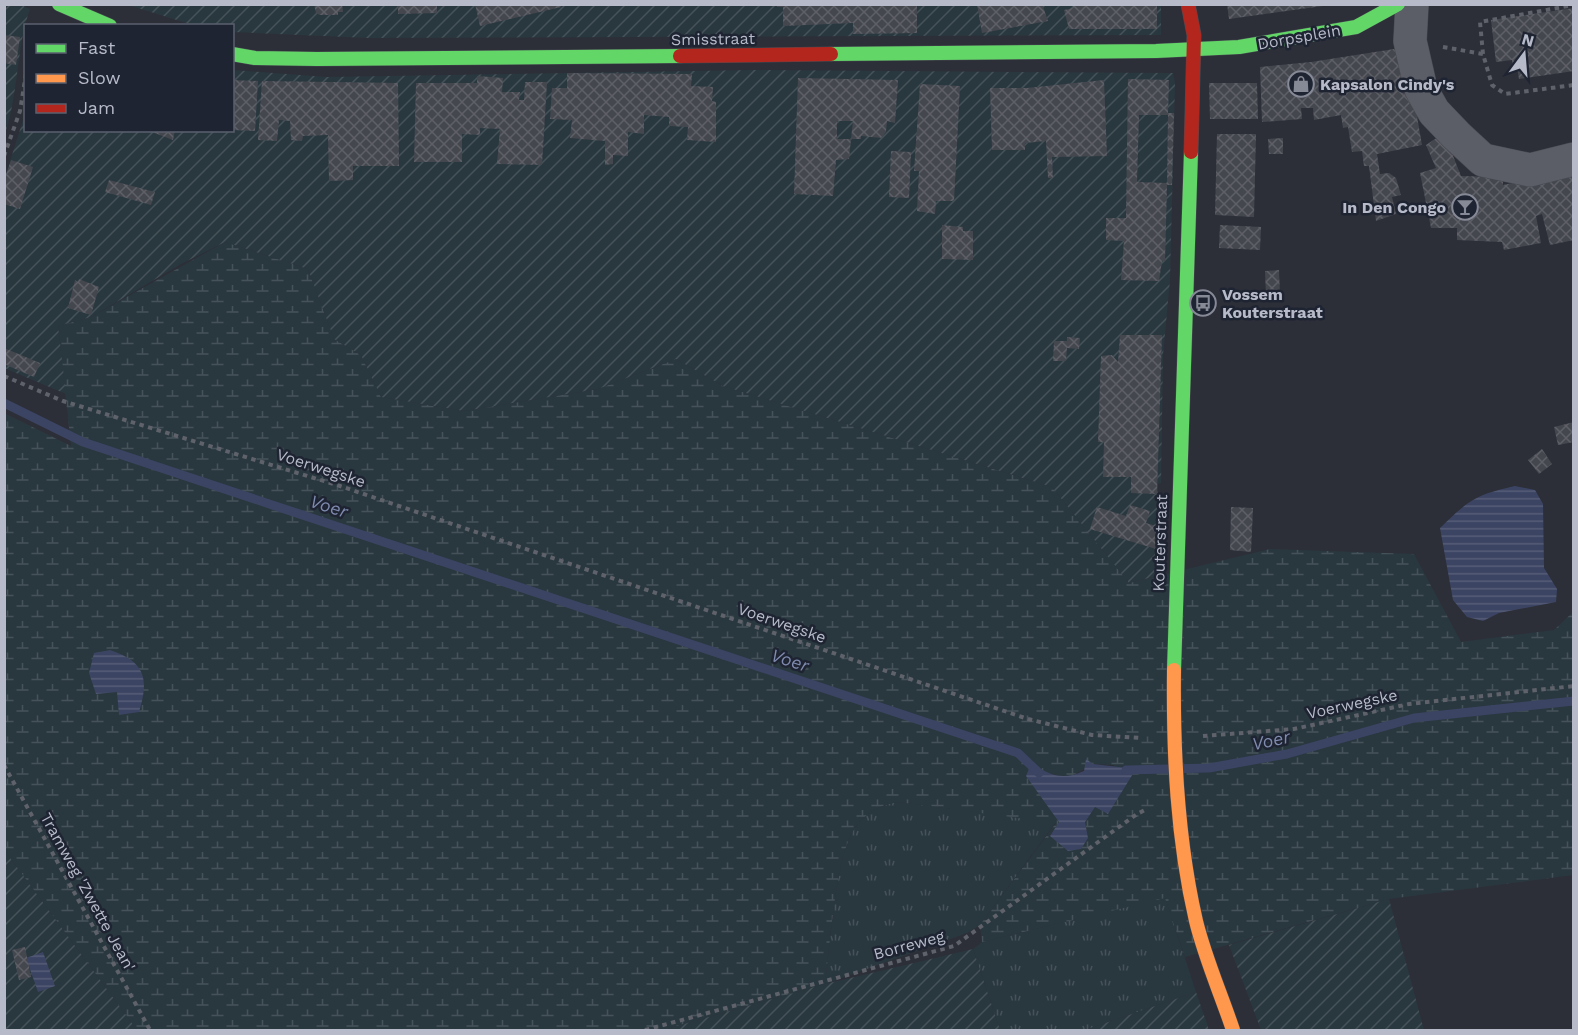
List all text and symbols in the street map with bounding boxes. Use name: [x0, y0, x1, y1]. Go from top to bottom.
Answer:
street label: Dorpsplein: [1256, 20, 1342, 54]
legend: [24, 24, 234, 132]
north arrow: [1494, 24, 1554, 84]
street label: Smisstraat: [671, 29, 755, 49]
text: N: [1520, 29, 1536, 51]
text: Fast: [78, 37, 116, 58]
text: Slow: [78, 67, 121, 88]
shop icon: Kapsalon Cindy's: [1286, 69, 1316, 99]
place label: Kapsalon Cindy's: [1320, 75, 1455, 94]
text: Jam: [78, 97, 115, 118]
bar icon: In Den Congo: [1450, 192, 1480, 222]
place label: In Den Congo: [1342, 198, 1446, 217]
place label: Vossem Kouterstraat: [1222, 285, 1323, 322]
bus stop icon: Vossem Kouterstraat: [1188, 288, 1218, 318]
street label: Voerwegske: [274, 445, 368, 491]
water label: Voer: [307, 490, 352, 522]
street label: Kouterstraat: [1149, 494, 1171, 592]
street label: Voerwegske: [735, 599, 829, 647]
water label: Voer: [768, 644, 813, 676]
street label: Voerwegske: [1305, 685, 1399, 723]
water label: Voer: [1250, 726, 1293, 754]
street label: Tramweg 'Zwette Jean': [37, 809, 139, 975]
street label: Borreweg: [871, 926, 947, 964]

